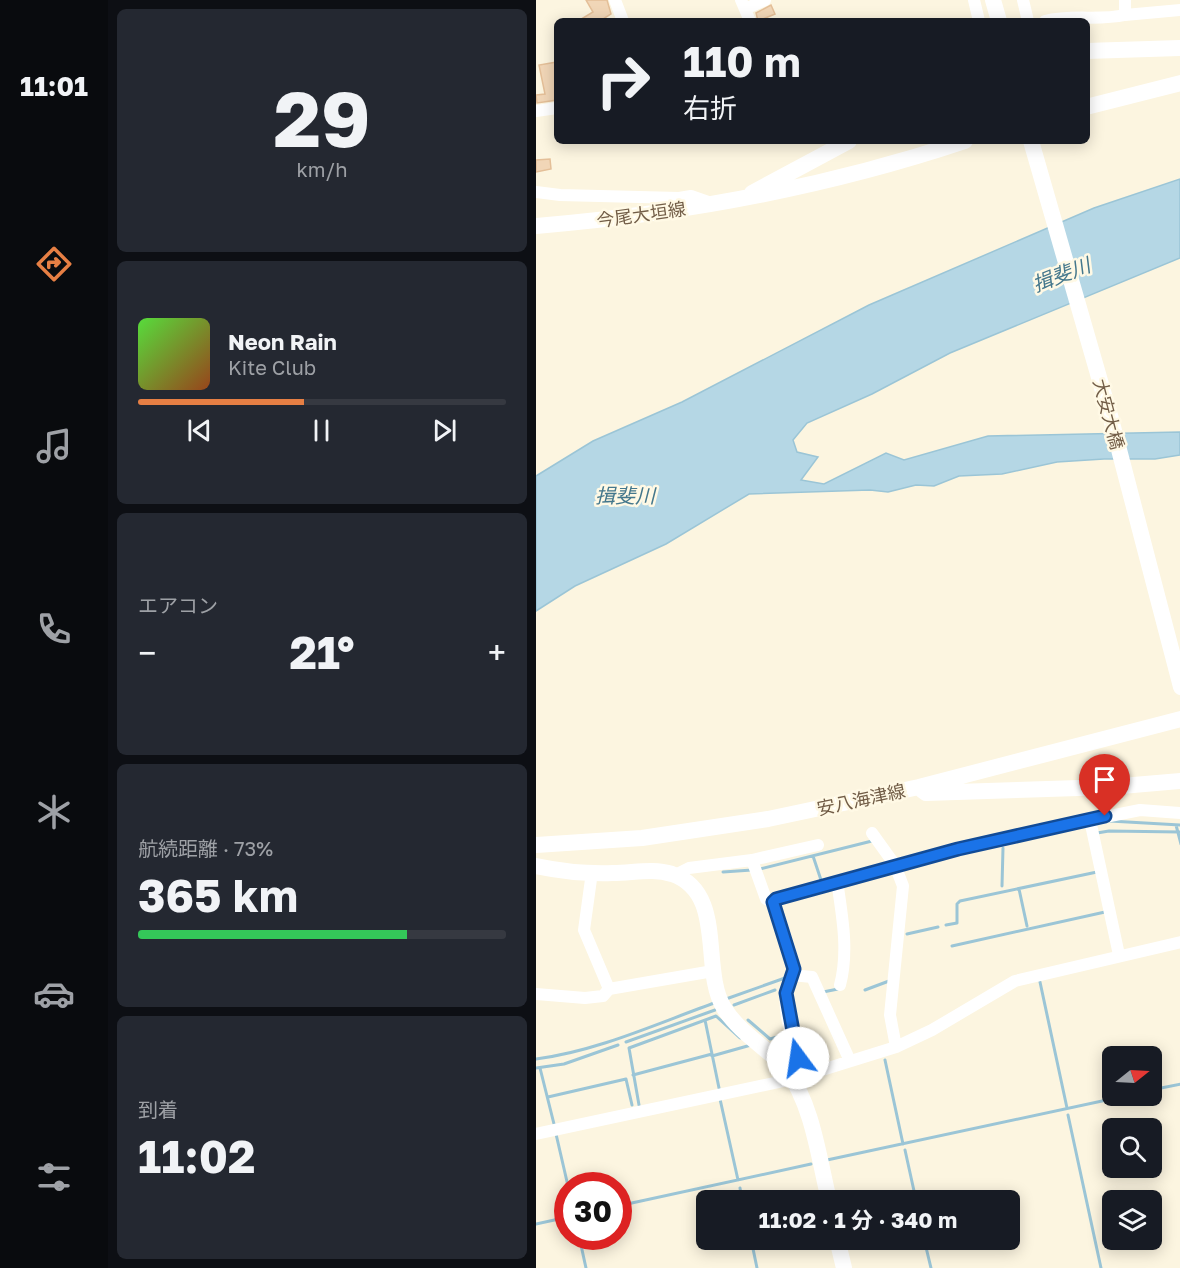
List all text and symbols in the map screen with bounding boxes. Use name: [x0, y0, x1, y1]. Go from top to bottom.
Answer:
text: 110 m: [683, 36, 801, 86]
icon: right: [584, 42, 662, 120]
text: 11:01: [20, 70, 88, 102]
text: 29: [273, 71, 371, 164]
text: 右折: [683, 92, 737, 124]
text: km/h: [297, 157, 347, 181]
street label: 今尾大垣線: [595, 197, 687, 231]
icon: directions: [33, 243, 75, 285]
water label: 揖斐川: [1029, 251, 1095, 296]
text: Neon Rain: [228, 328, 337, 355]
text: Kite Club: [228, 355, 316, 379]
street label: 大安大橋: [1089, 376, 1129, 452]
icon: previous: [183, 414, 216, 447]
icon: pause: [305, 414, 338, 447]
icon: next: [428, 414, 461, 447]
icon: music: [33, 425, 75, 467]
water label: 揖斐川: [595, 483, 657, 507]
text: エアコン: [138, 593, 218, 617]
icon: phone: [33, 608, 75, 650]
text: 21°: [289, 625, 355, 679]
text: −: [138, 633, 156, 672]
text: +: [488, 633, 506, 672]
pin: [1079, 754, 1130, 816]
icon: arrive: [1088, 763, 1121, 796]
street label: 安八海津線: [815, 779, 907, 819]
icon: climate: [33, 791, 75, 833]
text: 航続距離 · 73%: [138, 836, 273, 860]
text: 365 km: [138, 868, 298, 922]
icon: car: [33, 973, 75, 1015]
position arrow: [766, 1026, 830, 1090]
north arrow: [1102, 1046, 1162, 1106]
map controls: [1102, 1046, 1162, 1250]
text: 到着: [138, 1097, 178, 1121]
button: search: [1102, 1118, 1162, 1178]
text: 11:02: [138, 1129, 255, 1183]
icon: filters: [33, 1156, 75, 1198]
speed limit sign: 30: [554, 1172, 632, 1250]
button: layers: [1102, 1190, 1162, 1250]
text: 11:02 · 1 分 · 340 m: [759, 1206, 957, 1233]

